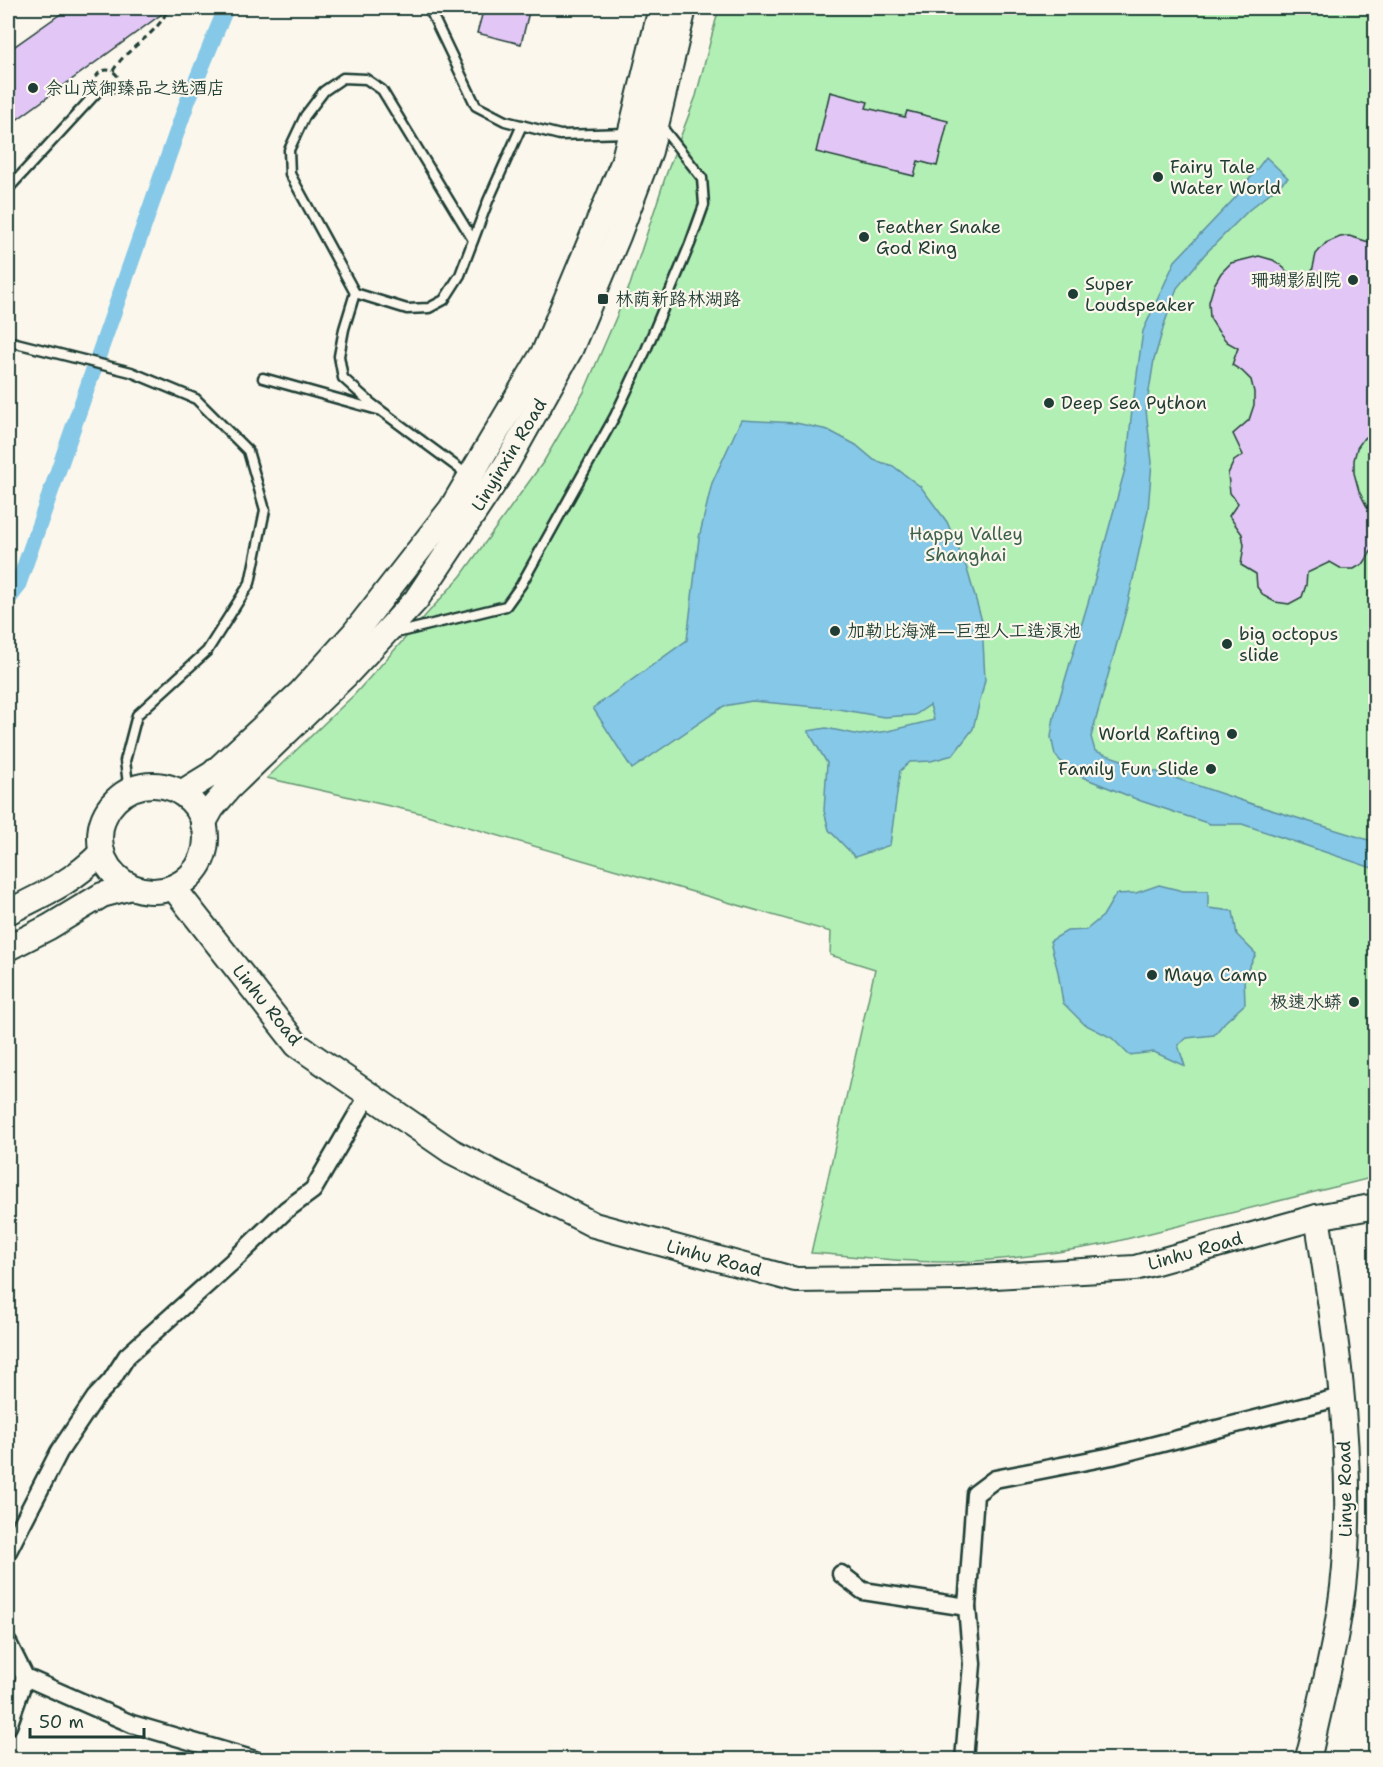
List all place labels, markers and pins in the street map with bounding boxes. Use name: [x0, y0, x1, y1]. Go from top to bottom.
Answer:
place label: 佘山茂御臻品之选酒店: [45, 76, 225, 100]
marker: 佘山茂御臻品之选酒店: [26, 81, 40, 95]
place label: Fairy Tale Water World: [1170, 155, 1281, 200]
marker: Fairy Tale Water World: [1151, 170, 1165, 184]
place label: Feather Snake God Ring: [876, 215, 1001, 260]
marker: Feather Snake God Ring: [857, 230, 871, 244]
place label: 珊瑚影剧院: [1251, 268, 1341, 292]
place label: Super Loudspeaker: [1085, 272, 1195, 317]
marker: 珊瑚影剧院: [1346, 273, 1360, 287]
place label: 林荫新路林湖路: [615, 287, 741, 311]
marker: Super Loudspeaker: [1066, 287, 1080, 301]
marker: 林荫新路林湖路: [596, 292, 610, 306]
place label: Deep Sea Python: [1061, 391, 1207, 415]
marker: Deep Sea Python: [1042, 396, 1056, 410]
place label: 加勒比海滩—巨型人工造浪池: [847, 619, 1081, 643]
place label: big octopus slide: [1239, 622, 1338, 667]
marker: 加勒比海滩—巨型人工造浪池: [828, 624, 842, 638]
marker: big octopus slide: [1220, 637, 1234, 651]
place label: World Rafting: [1098, 722, 1220, 746]
marker: World Rafting: [1225, 727, 1239, 741]
place label: Family Fun Slide: [1058, 757, 1199, 781]
marker: Family Fun Slide: [1204, 762, 1218, 776]
place label: Maya Camp: [1164, 963, 1267, 987]
marker: Maya Camp: [1145, 968, 1159, 982]
place label: 极速水蟒: [1270, 990, 1342, 1014]
marker: 极速水蟒: [1347, 995, 1361, 1009]

